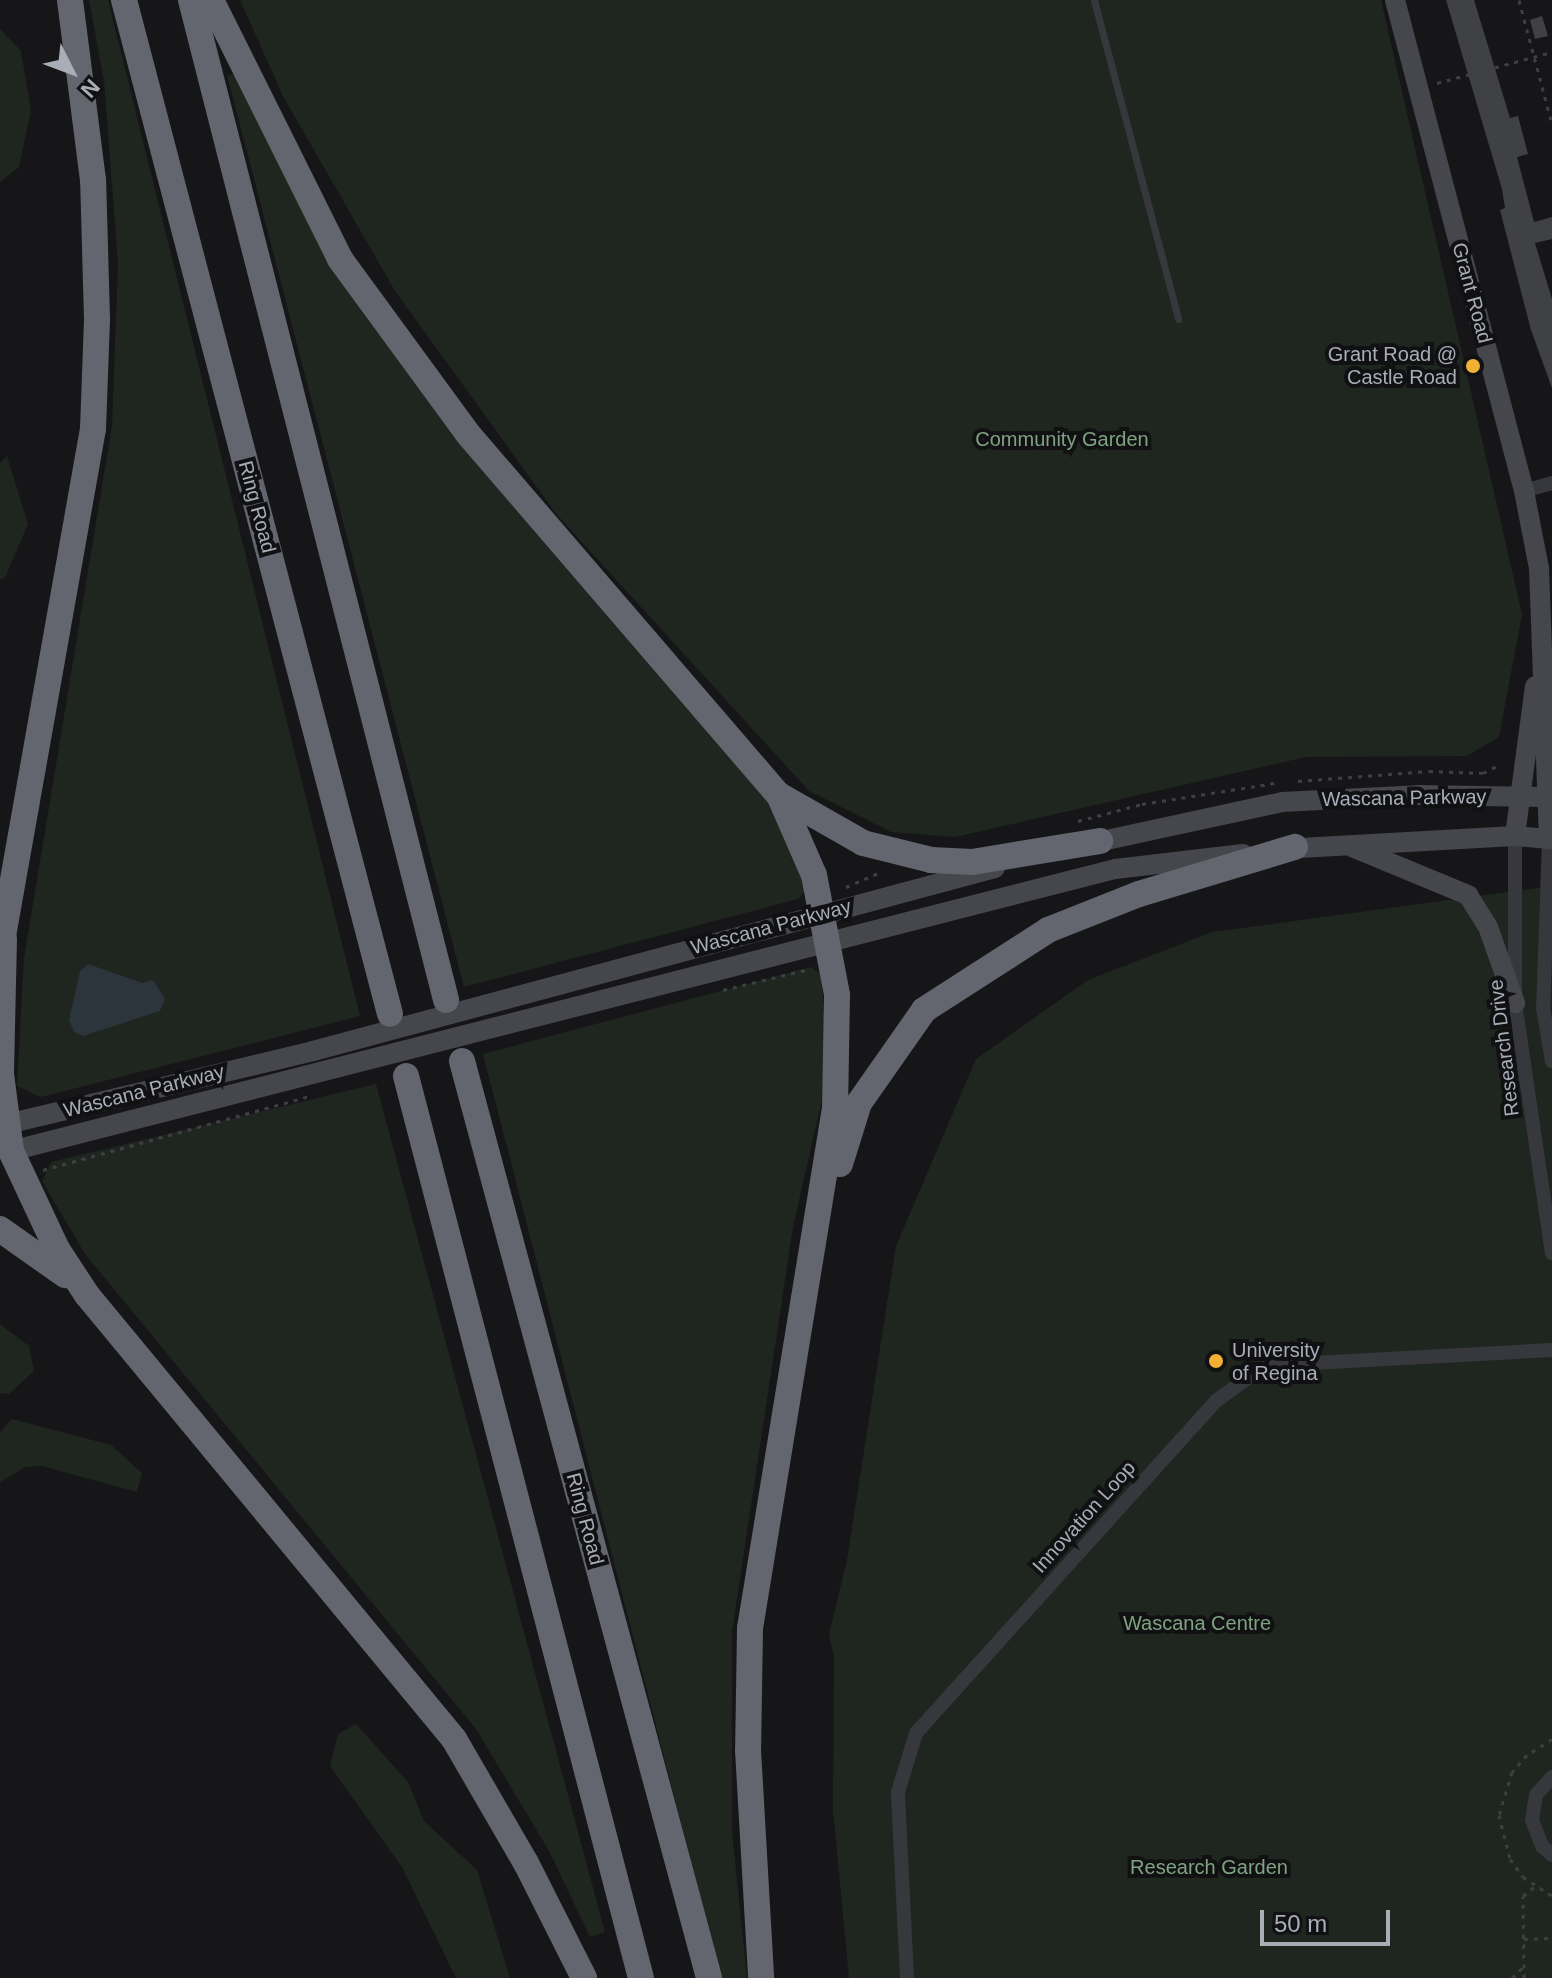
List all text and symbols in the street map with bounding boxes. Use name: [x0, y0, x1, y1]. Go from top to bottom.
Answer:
north arrow: [32, 32, 112, 112]
text: N: [76, 74, 105, 103]
street label: Grant Road: [1447, 240, 1497, 346]
place label: Grant Road @ Castle Road: [1328, 342, 1457, 389]
marker: Grant Road @ Castle Road: [1464, 357, 1482, 375]
park label: Community Garden: [975, 427, 1149, 451]
street label: Ring Road: [233, 458, 281, 556]
street label: Wascana Parkway: [1321, 785, 1487, 811]
street label: Wascana Parkway: [688, 894, 854, 960]
street label: Research Drive: [1484, 978, 1524, 1118]
street label: Wascana Parkway: [61, 1059, 227, 1123]
place label: University of Regina: [1232, 1338, 1320, 1385]
marker: University of Regina: [1207, 1352, 1225, 1370]
street label: Innovation Loop: [1027, 1456, 1141, 1578]
street label: Ring Road: [561, 1470, 609, 1568]
park label: Wascana Centre: [1123, 1611, 1271, 1635]
park label: Research Garden: [1130, 1855, 1288, 1879]
scale bar: [1264, 1894, 1394, 1944]
text: 50 m: [1274, 1910, 1327, 1937]

